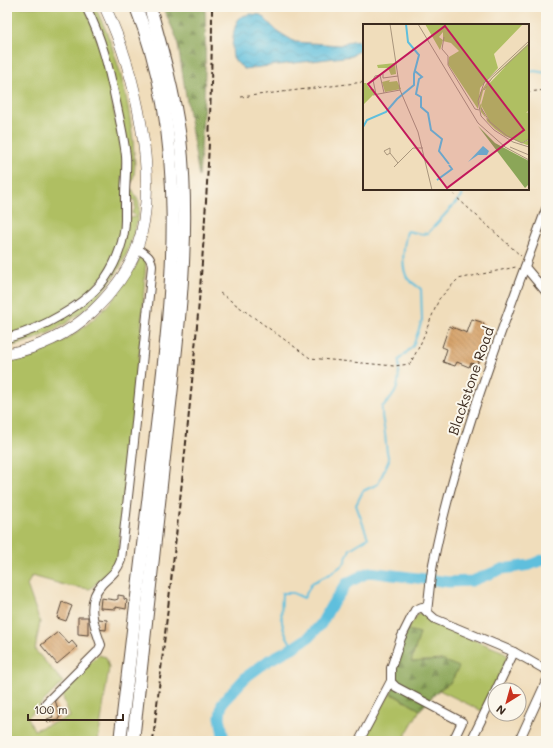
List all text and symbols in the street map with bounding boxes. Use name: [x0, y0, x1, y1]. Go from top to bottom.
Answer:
inset map: [363, 24, 529, 190]
street label: Blackstone Road: [443, 324, 498, 438]
north arrow: [487, 682, 527, 722]
scale bar: [28, 696, 123, 722]
text: 100 m: [34, 701, 68, 717]
text: N: [493, 702, 509, 719]

